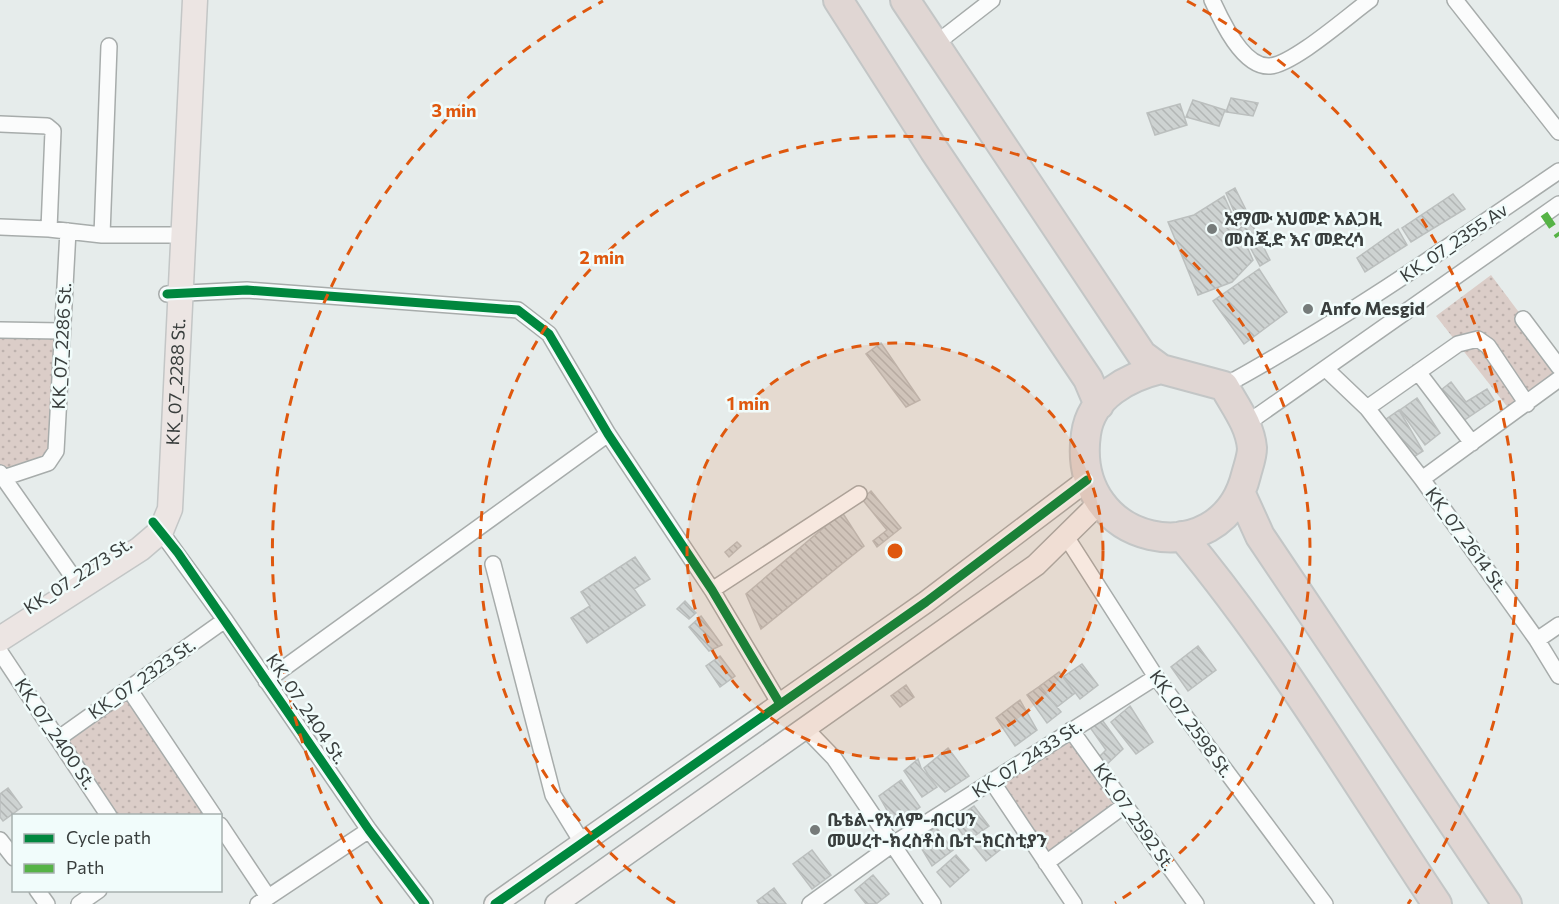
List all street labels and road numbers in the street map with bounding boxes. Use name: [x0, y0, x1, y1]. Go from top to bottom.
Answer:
street label: KK_07_2355 Av: [1395, 198, 1511, 286]
street label: KK_07_2286 St.: [47, 282, 75, 410]
street label: KK_07_2288 St.: [161, 318, 189, 446]
street label: KK_07_2614 St.: [1421, 483, 1512, 596]
street label: KK_07_2273 St.: [19, 532, 136, 618]
street label: KK_07_2323 St.: [84, 633, 199, 723]
street label: KK_07_2404 St.: [262, 649, 352, 768]
street label: KK_07_2598 St.: [1145, 665, 1238, 781]
street label: KK_07_2400 St.: [11, 674, 101, 793]
street label: KK_07_2433 St.: [968, 715, 1085, 802]
street label: KK_07_2592 St.: [1090, 758, 1180, 875]

